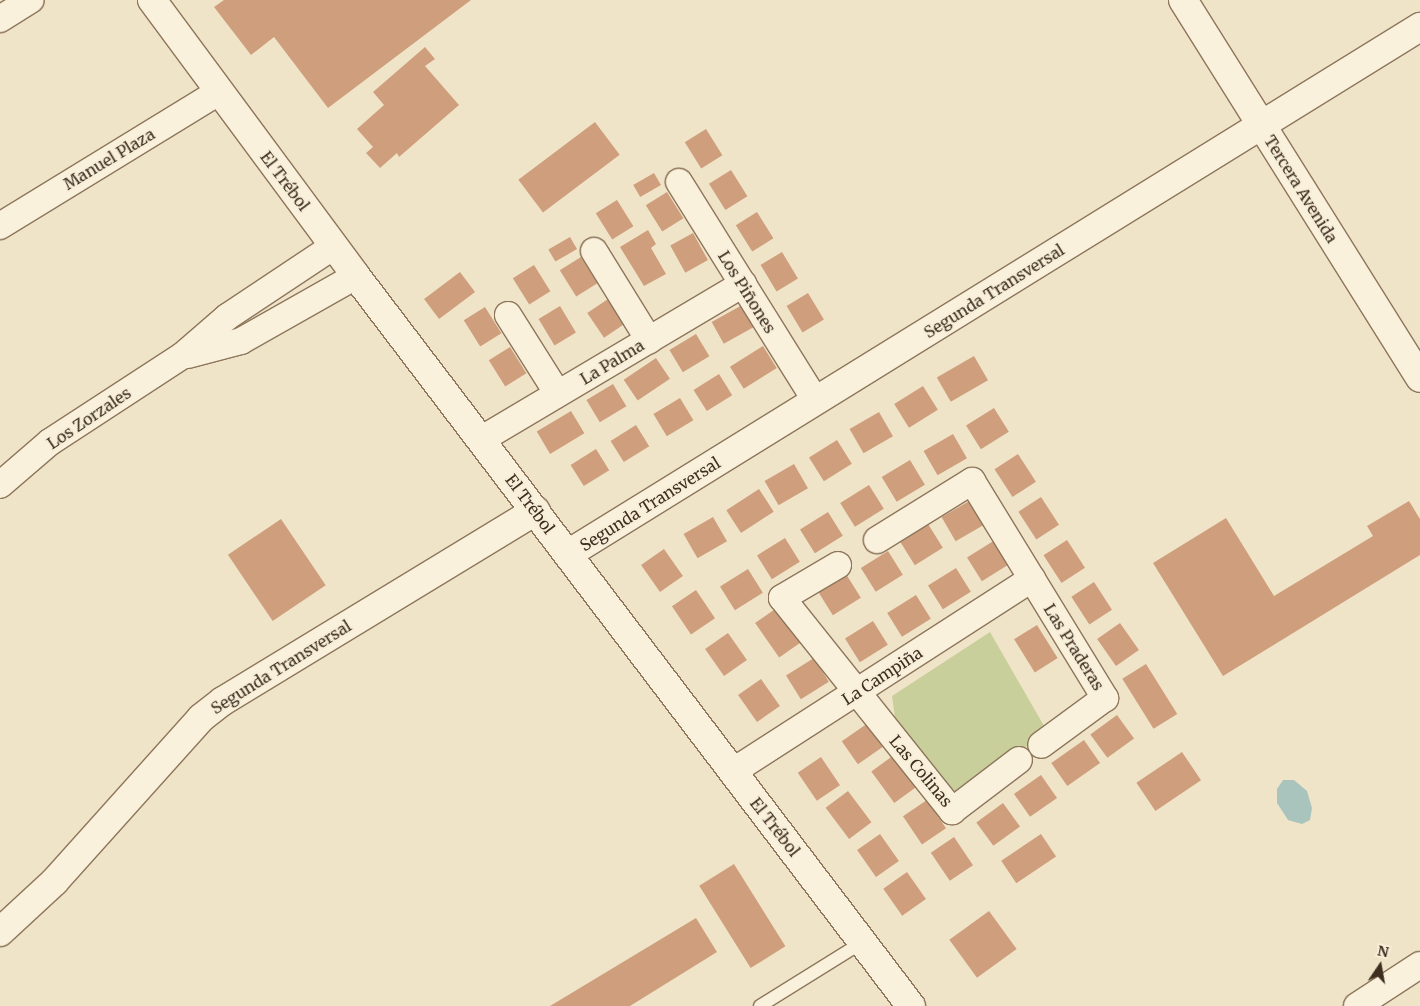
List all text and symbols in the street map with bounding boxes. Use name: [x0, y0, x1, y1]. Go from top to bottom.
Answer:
street label: Manuel Plaza: [60, 124, 158, 194]
street label: Tercera Avenida: [1260, 132, 1342, 246]
street label: El Trébol: [256, 147, 314, 215]
street label: Segunda Transversal: [920, 240, 1068, 342]
street label: Los Piñones: [714, 247, 780, 337]
street label: La Palma: [577, 335, 647, 389]
street label: Los Zorzales: [43, 383, 135, 453]
street label: Segunda Transversal: [576, 453, 724, 555]
street label: El Trébol: [501, 470, 559, 538]
street label: Las Praderas: [1040, 600, 1108, 694]
street label: Segunda Transversal: [207, 616, 355, 718]
street label: La Campiña: [838, 643, 926, 709]
street label: Las Colinas: [886, 731, 956, 811]
street label: El Trébol: [746, 794, 804, 860]
north arrow: [1355, 941, 1405, 991]
text: N: [1376, 941, 1390, 961]

